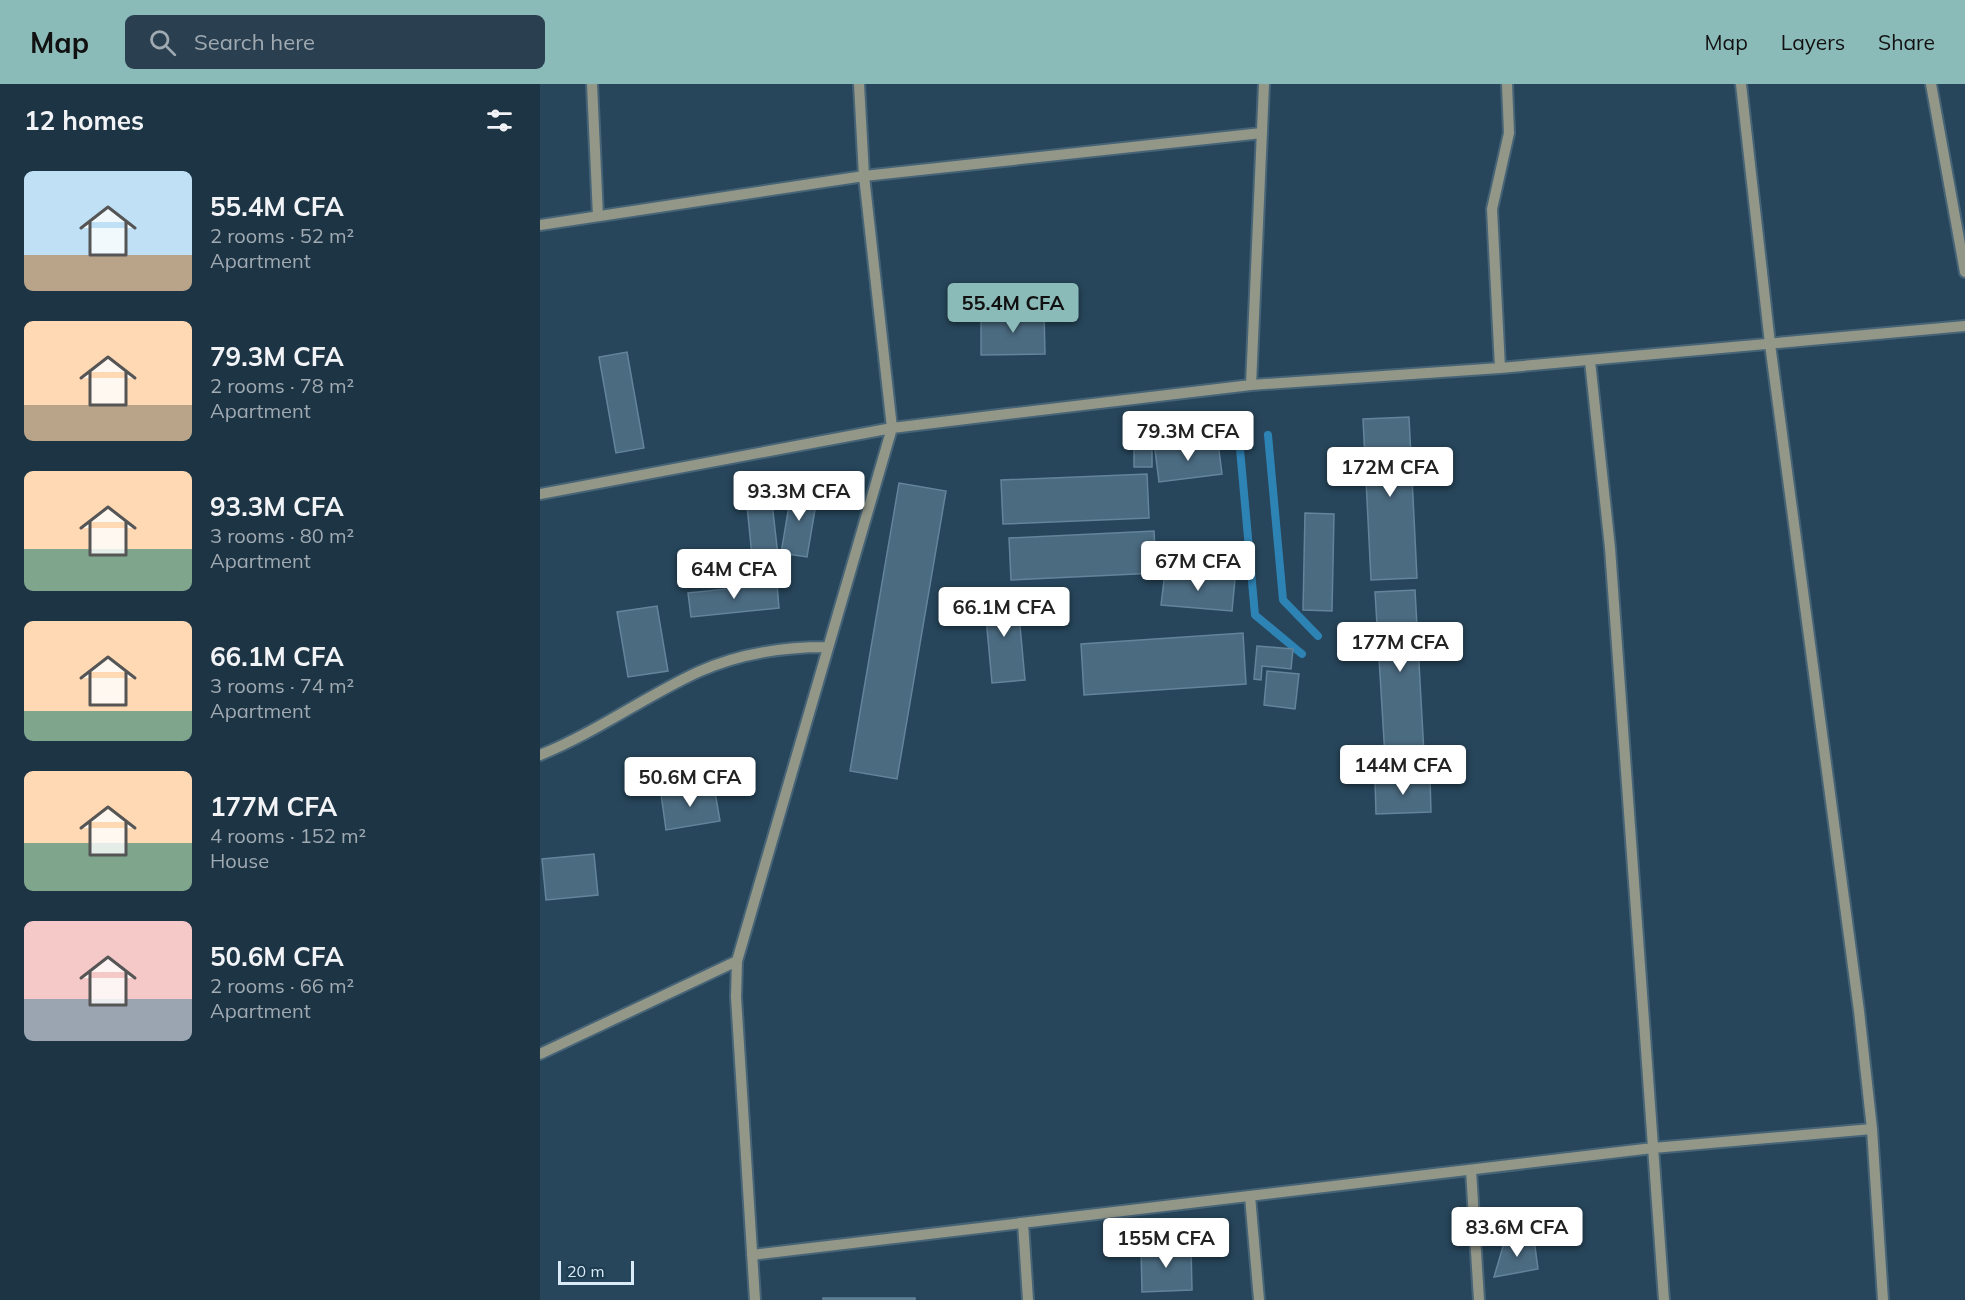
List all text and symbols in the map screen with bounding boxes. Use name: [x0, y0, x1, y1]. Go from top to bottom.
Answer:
search box: [125, 15, 545, 69]
text: Map: [30, 25, 89, 60]
icon: search: [146, 26, 179, 59]
text: Search here: [194, 28, 315, 56]
text: Map: [1705, 29, 1748, 55]
text: Layers: [1781, 29, 1845, 55]
text: Share: [1878, 29, 1935, 55]
text: 12 homes: [24, 104, 144, 137]
icon: filters: [483, 104, 516, 137]
text: 55.4M CFA: [210, 190, 344, 223]
icon: home: [72, 195, 144, 267]
text: 2 rooms · 52 m²: [210, 223, 354, 248]
text: Apartment: [210, 248, 311, 273]
pin: 55.4M CFA: [944, 283, 1082, 334]
text: 55.4M CFA: [962, 290, 1064, 315]
text: 79.3M CFA: [210, 340, 344, 373]
icon: home: [72, 345, 144, 417]
text: 2 rooms · 78 m²: [210, 373, 354, 398]
text: Apartment: [210, 398, 311, 423]
pin: 79.3M CFA: [1119, 411, 1257, 462]
text: 79.3M CFA: [1137, 418, 1239, 443]
pin: 172M CFA: [1328, 447, 1452, 498]
text: 172M CFA: [1341, 454, 1439, 479]
pin: 93.3M CFA: [730, 471, 868, 522]
text: 93.3M CFA: [748, 478, 850, 503]
text: 93.3M CFA: [210, 490, 344, 523]
icon: home: [72, 495, 144, 567]
text: 3 rooms · 80 m²: [210, 523, 354, 548]
pin: 67M CFA: [1143, 541, 1253, 592]
text: Apartment: [210, 548, 311, 573]
text: 67M CFA: [1155, 548, 1241, 573]
pin: 64M CFA: [679, 549, 789, 600]
text: 64M CFA: [691, 556, 777, 581]
pin: 66.1M CFA: [935, 587, 1073, 638]
text: 66.1M CFA: [953, 594, 1055, 619]
pin: 177M CFA: [1338, 622, 1462, 673]
text: 177M CFA: [1351, 629, 1449, 654]
text: 66.1M CFA: [210, 640, 344, 673]
icon: home: [72, 645, 144, 717]
text: 3 rooms · 74 m²: [210, 673, 354, 698]
text: Apartment: [210, 698, 311, 723]
pin: 144M CFA: [1341, 745, 1465, 796]
text: 144M CFA: [1354, 752, 1452, 777]
pin: 50.6M CFA: [621, 757, 759, 808]
text: 50.6M CFA: [639, 764, 741, 789]
text: 177M CFA: [210, 790, 337, 823]
icon: home: [72, 795, 144, 867]
text: 4 rooms · 152 m²: [210, 823, 366, 848]
text: House: [210, 848, 269, 873]
text: 50.6M CFA: [210, 940, 344, 973]
icon: home: [72, 945, 144, 1017]
text: 2 rooms · 66 m²: [210, 973, 354, 998]
text: Apartment: [210, 998, 311, 1023]
pin: 83.6M CFA: [1448, 1207, 1586, 1258]
text: 83.6M CFA: [1466, 1214, 1568, 1239]
pin: 155M CFA: [1104, 1218, 1228, 1269]
text: 155M CFA: [1117, 1225, 1215, 1250]
scale bar: [558, 1258, 634, 1286]
text: 20 m: [567, 1261, 604, 1281]

